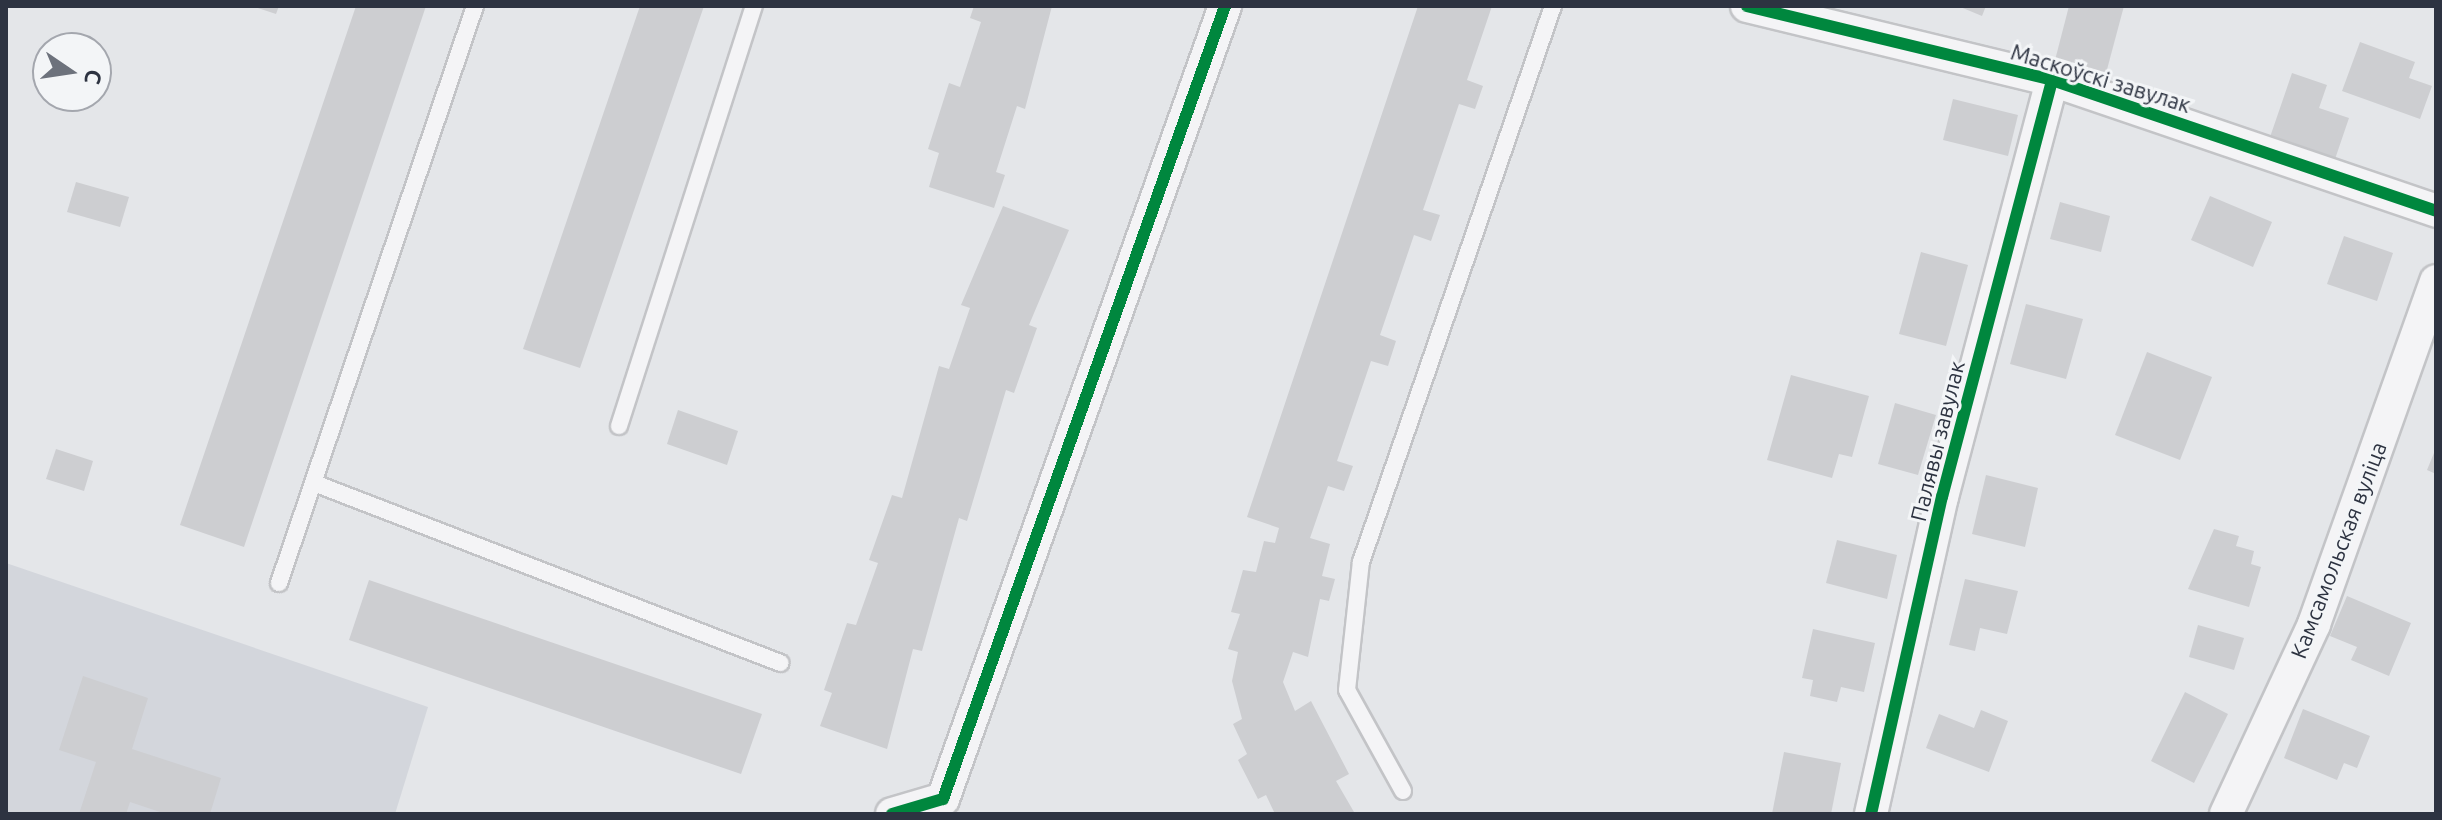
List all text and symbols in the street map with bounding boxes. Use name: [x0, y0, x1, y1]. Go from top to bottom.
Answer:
north arrow: [32, 32, 112, 112]
street label: Маскоўскі завулак: [2008, 38, 2194, 118]
text: С: [80, 67, 108, 87]
street label: Палявы завулак: [1904, 358, 1970, 524]
street label: Камсамольская вуліца: [2285, 438, 2391, 662]

